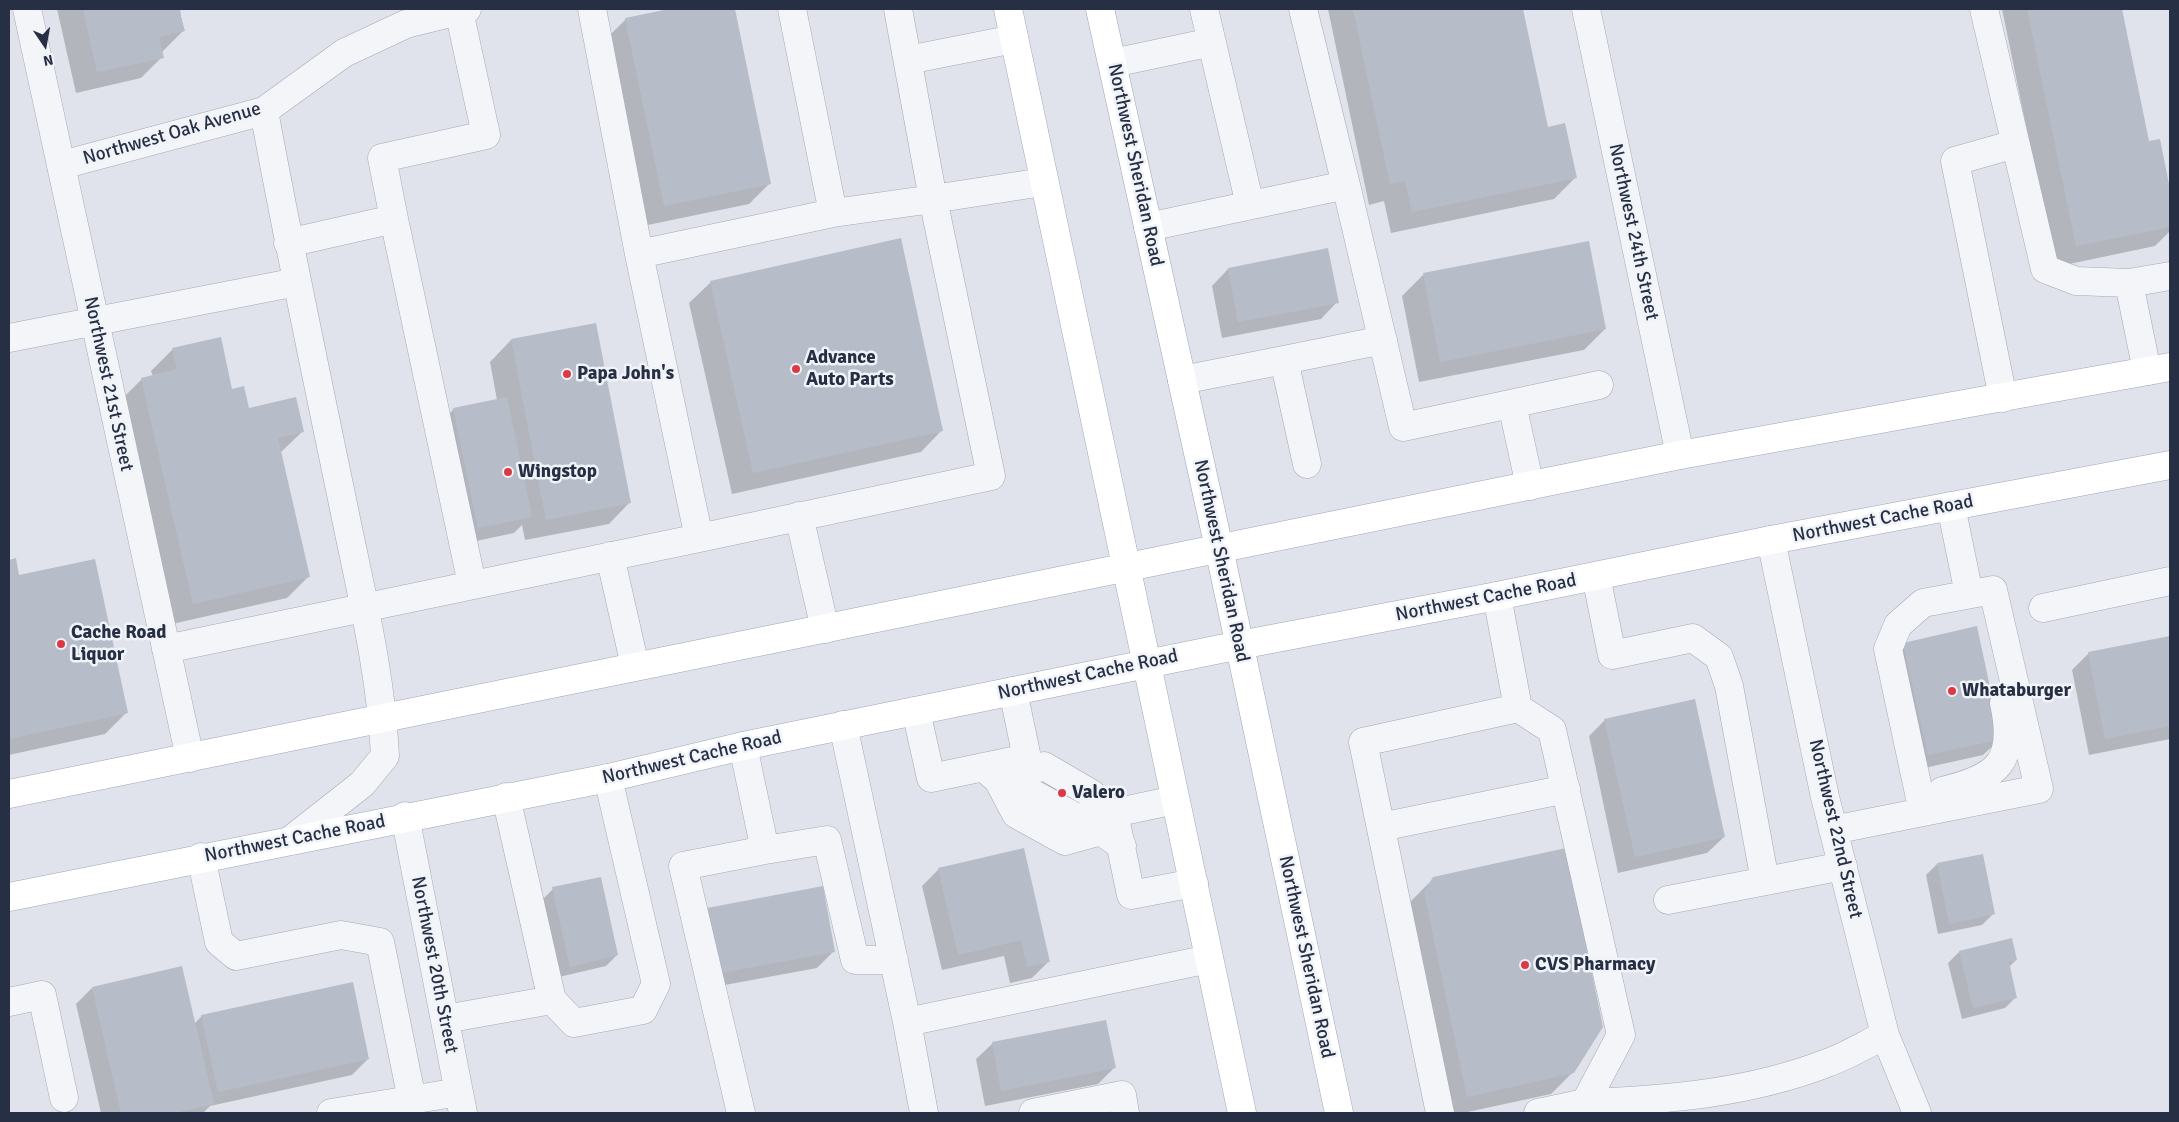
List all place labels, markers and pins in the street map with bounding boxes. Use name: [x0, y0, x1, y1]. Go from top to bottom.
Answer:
place label: Advance Auto Parts: [806, 347, 894, 391]
place label: Papa John's: [577, 363, 674, 385]
marker: Advance Auto Parts: [790, 363, 802, 375]
marker: Papa John's: [561, 368, 573, 380]
place label: Wingstop: [518, 461, 597, 483]
marker: Wingstop: [502, 466, 514, 478]
place label: Cache Road Liquor: [71, 622, 166, 666]
marker: Cache Road Liquor: [55, 638, 67, 650]
place label: Whataburger: [1962, 680, 2071, 702]
marker: Whataburger: [1946, 685, 1958, 697]
place label: Valero: [1072, 782, 1125, 804]
marker: Valero: [1056, 787, 1068, 799]
place label: CVS Pharmacy: [1535, 954, 1655, 976]
marker: CVS Pharmacy: [1519, 959, 1531, 971]

